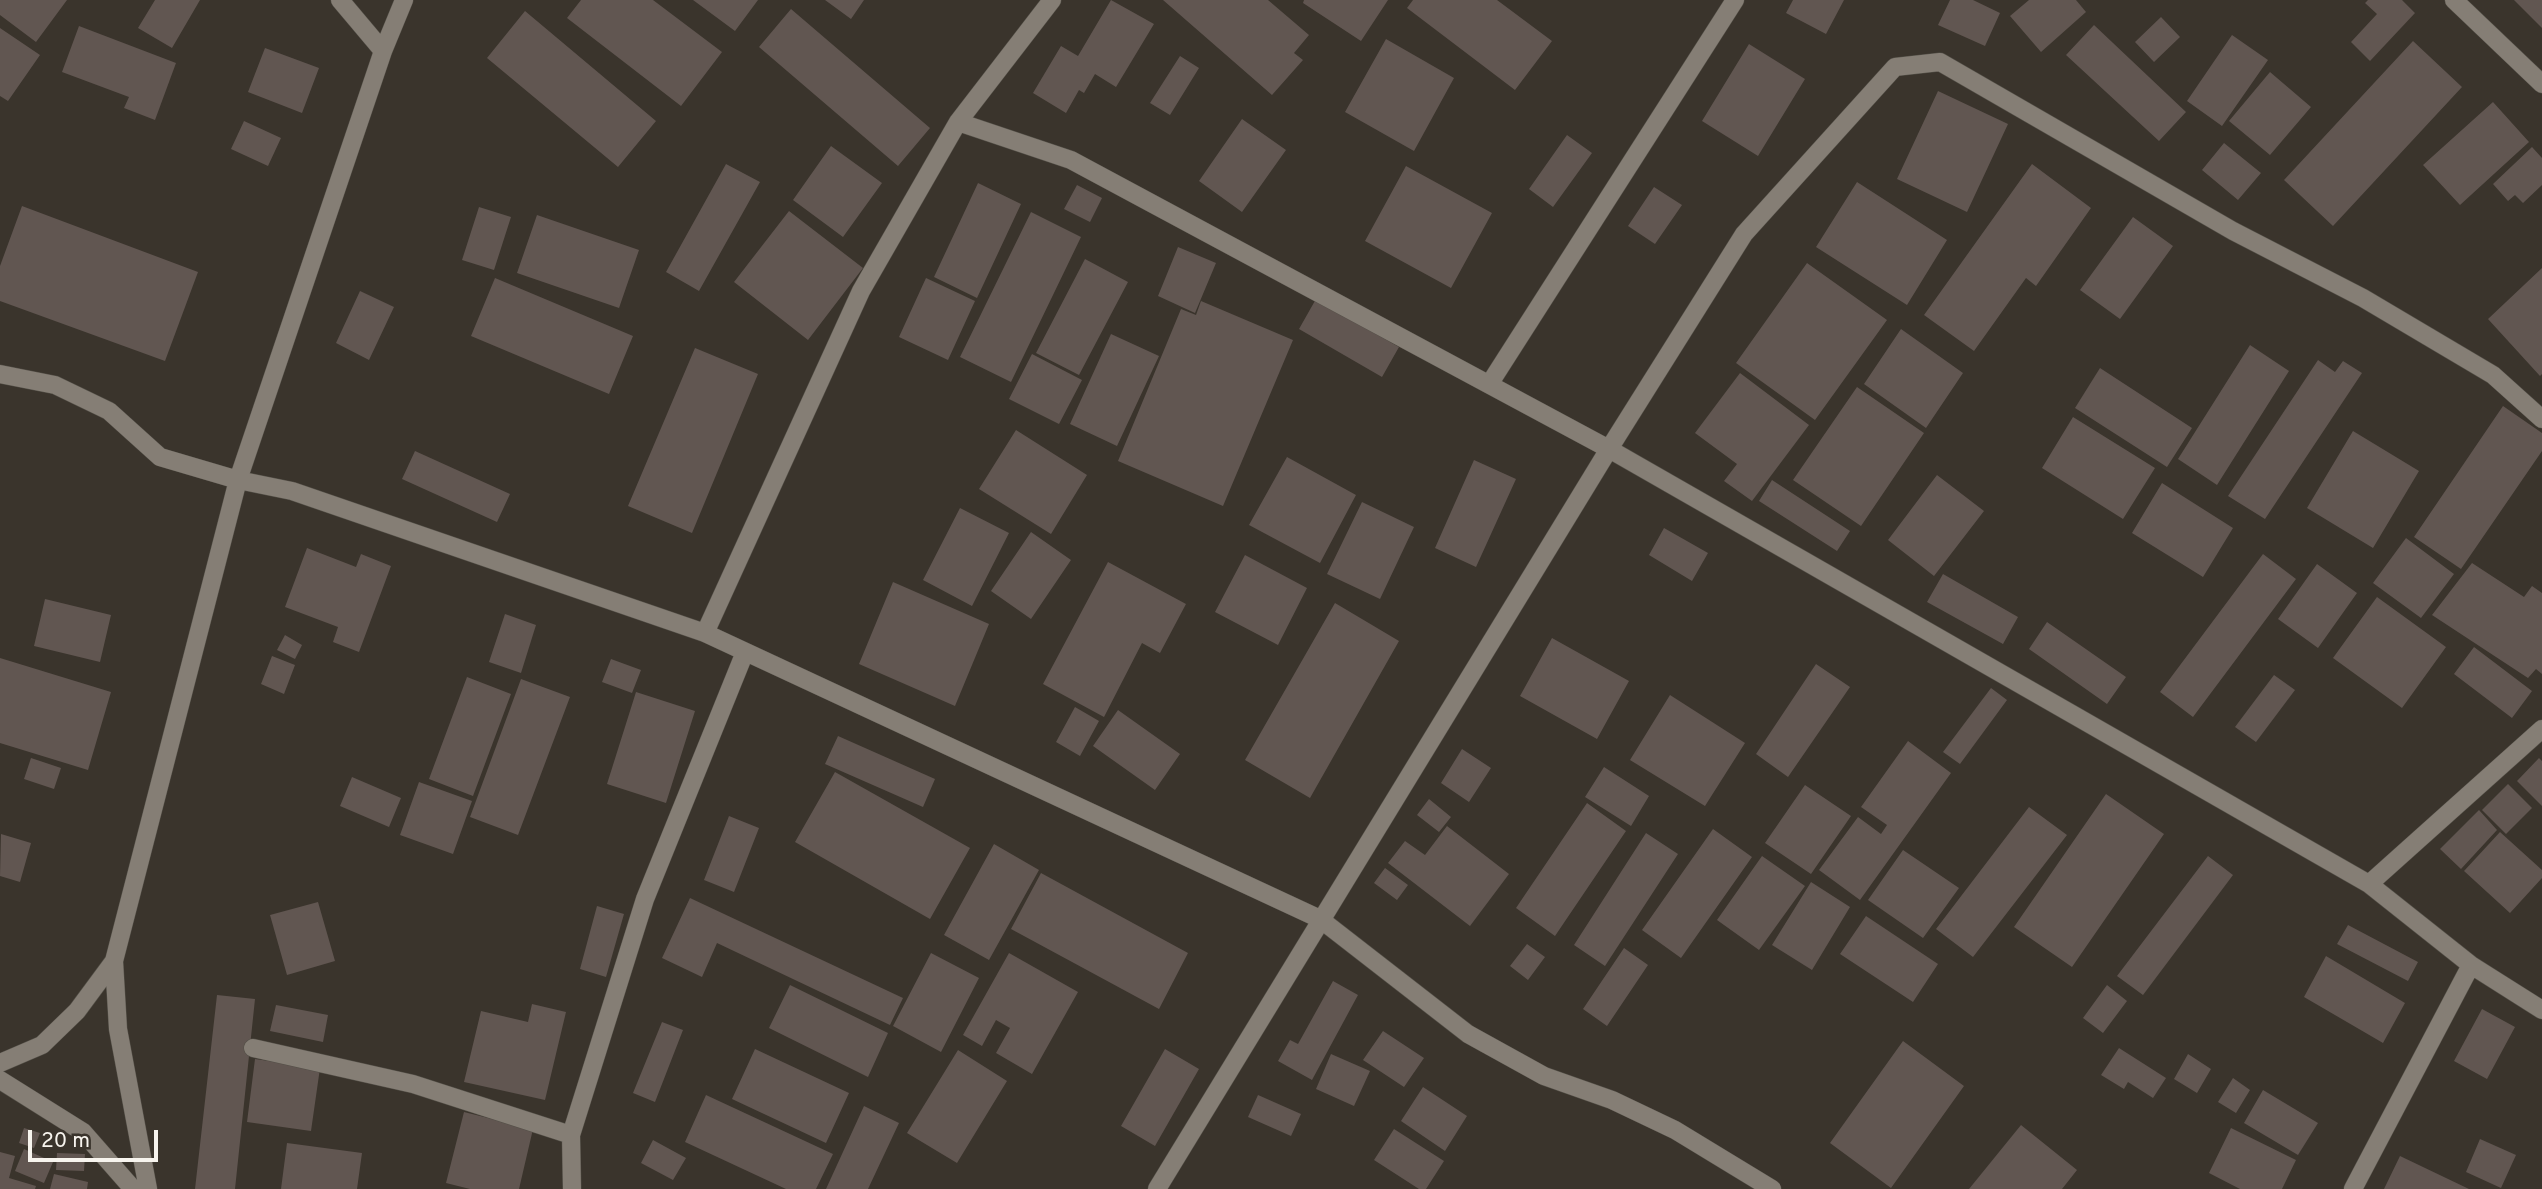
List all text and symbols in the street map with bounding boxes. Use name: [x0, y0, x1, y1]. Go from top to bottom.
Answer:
scale bar: [32, 1116, 161, 1160]
text: 20 m: [41, 1128, 90, 1155]

